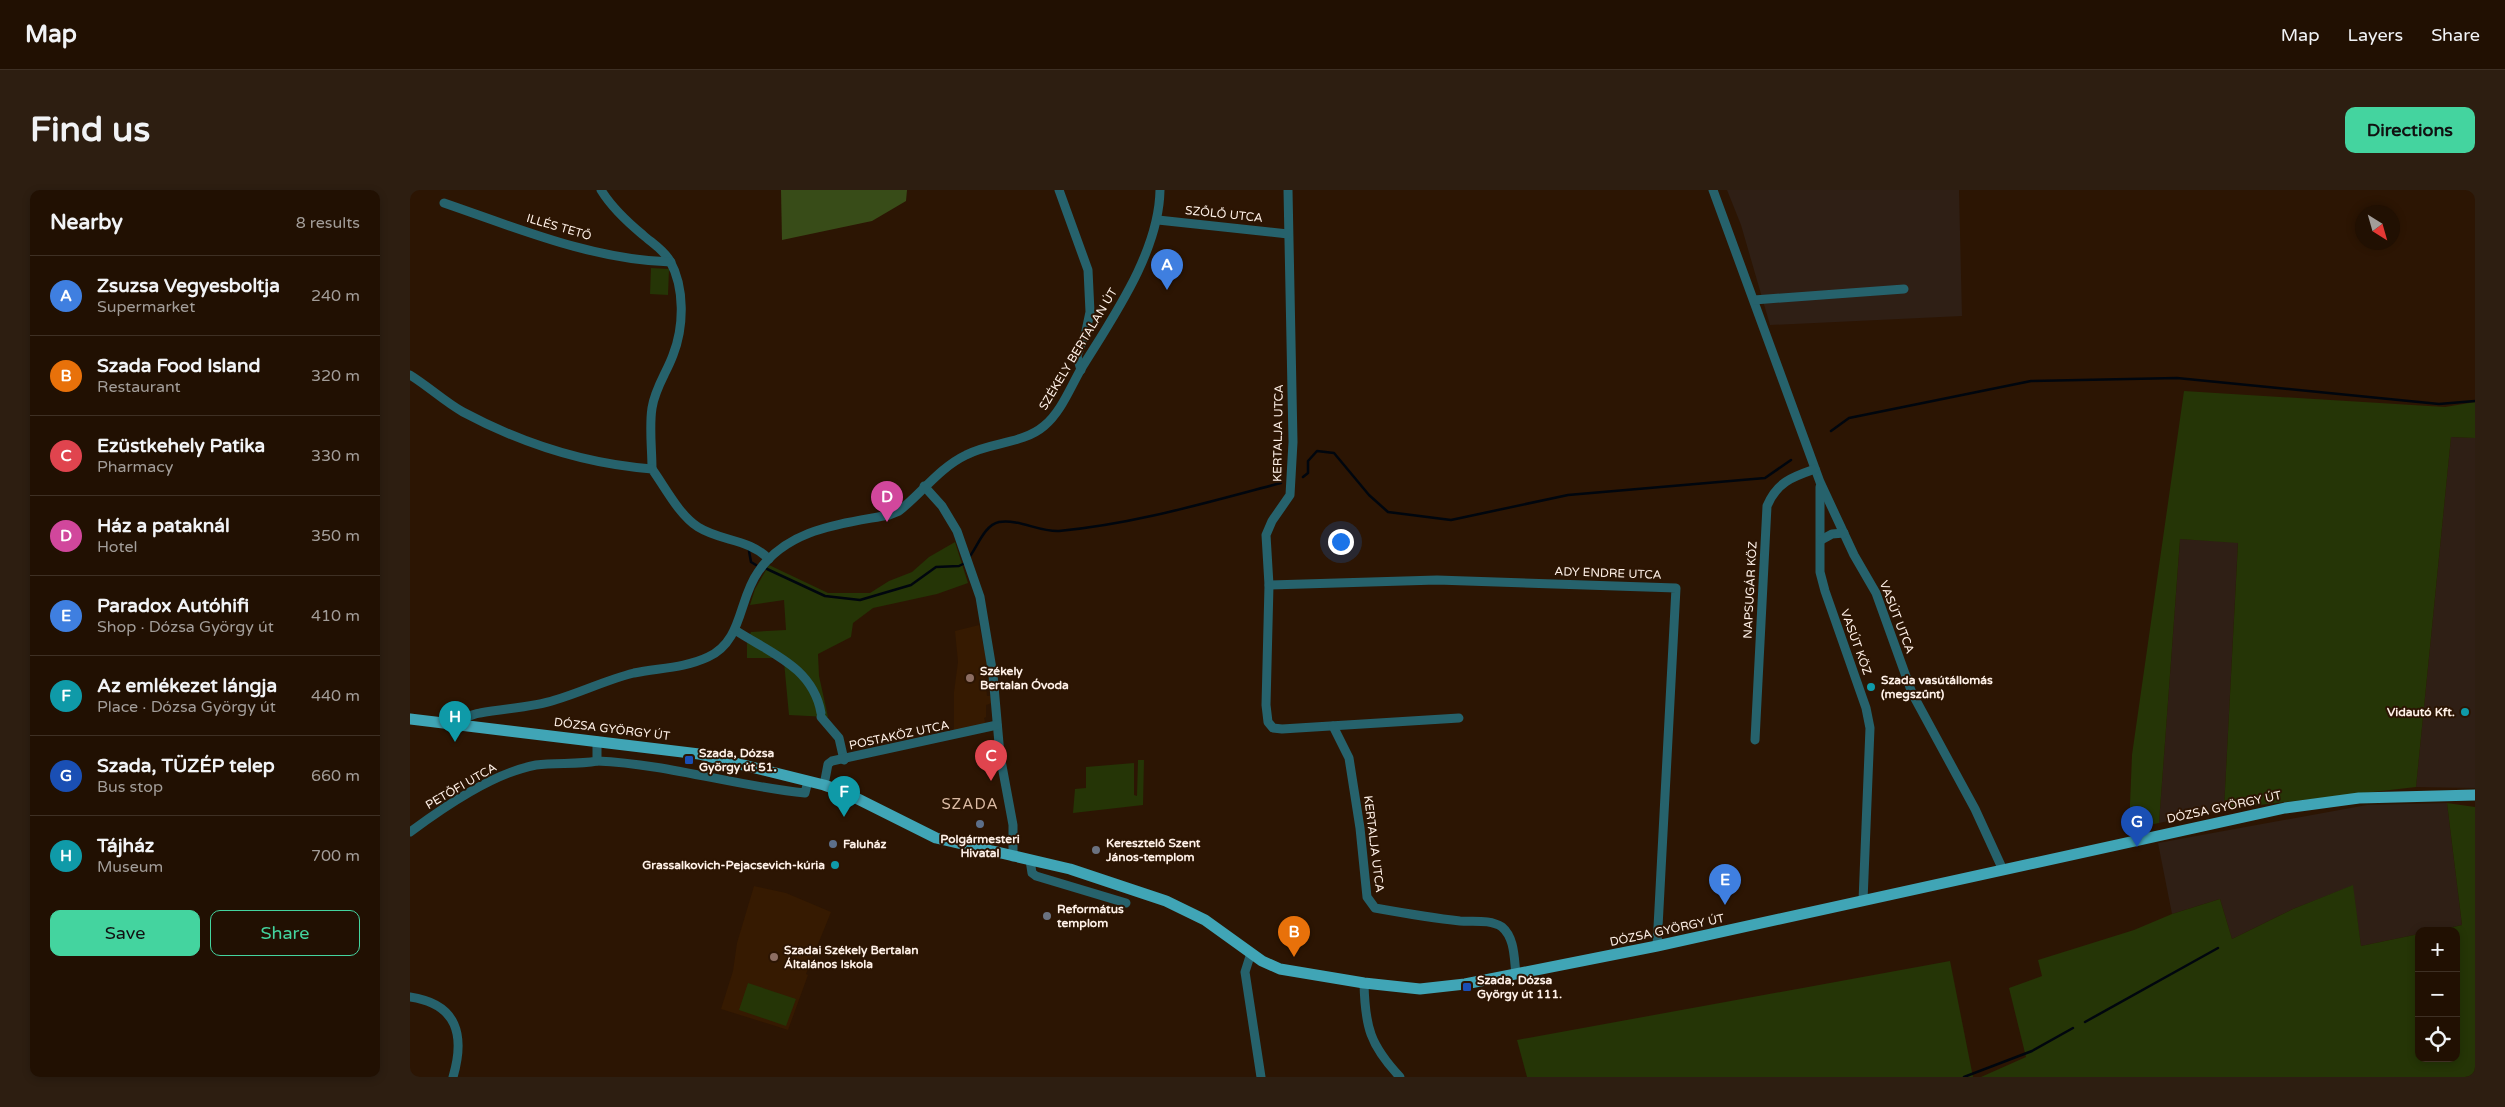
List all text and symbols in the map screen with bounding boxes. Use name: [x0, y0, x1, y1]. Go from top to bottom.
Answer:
text: Map: [25, 20, 77, 49]
text: Map: [2281, 24, 2320, 46]
text: Layers: [2348, 24, 2403, 46]
text: Share: [2431, 24, 2480, 46]
button: Directions: [2345, 107, 2475, 153]
text: Find us: [30, 109, 150, 151]
street label: SZŐLŐ UTCA: [1184, 203, 1264, 225]
north arrow: [2355, 205, 2400, 250]
text: Nearby: [50, 210, 123, 235]
street label: ILLÉS TETŐ: [525, 211, 593, 243]
text: 8 results: [296, 213, 360, 233]
pin: A: [1151, 249, 1183, 290]
text: Zsuzsa Vegyesboltja: [97, 275, 280, 297]
street label: SZÉKELY BERTALAN ÚT: [1036, 285, 1120, 413]
text: A: [60, 286, 72, 306]
text: 240 m: [311, 286, 360, 306]
text: Supermarket: [97, 297, 195, 317]
text: Szada Food Island: [97, 355, 261, 377]
text: B: [60, 366, 72, 386]
text: 320 m: [311, 366, 360, 386]
text: Restaurant: [97, 377, 181, 397]
street label: KERTALJA UTCA: [1270, 384, 1286, 482]
text: Ezüstkehely Patika: [97, 435, 265, 457]
text: C: [60, 446, 72, 466]
text: 330 m: [311, 446, 360, 466]
text: Pharmacy: [97, 457, 173, 477]
pin: D: [871, 481, 903, 522]
text: Ház a pataknál: [97, 515, 230, 537]
text: D: [60, 526, 72, 546]
text: 350 m: [311, 526, 360, 546]
your location: [1328, 529, 1354, 555]
text: Hotel: [97, 537, 138, 557]
street label: NAPSUGÁR KÖZ: [1740, 540, 1760, 639]
street label: ADY ENDRE UTCA: [1554, 564, 1662, 582]
street label: VASÚT UTCA: [1877, 579, 1917, 656]
text: Paradox Autóhifi: [97, 595, 249, 617]
text: E: [61, 606, 71, 626]
text: 410 m: [311, 606, 360, 626]
street label: VASÚT KÖZ: [1838, 607, 1874, 677]
text: Shop · Dózsa György út: [97, 617, 274, 637]
place label: Székely Bertalan Óvoda: [980, 664, 1069, 692]
marker: Székely Bertalan Óvoda: [964, 672, 976, 684]
place label: Szada vasútállomás (megszűnt): [1881, 673, 1993, 702]
text: Az emlékezet lángja: [97, 675, 277, 697]
marker: Szada vasútállomás (megszűnt): [1865, 681, 1877, 693]
text: F: [61, 686, 71, 706]
text: 440 m: [311, 686, 360, 706]
text: Place · Dózsa György út: [97, 697, 276, 717]
pin: H: [439, 701, 471, 742]
place label: Vidautó Kft.: [2387, 705, 2455, 719]
marker: Vidautó Kft.: [2459, 706, 2471, 718]
street label: DÓZSA GYÖRGY ÚT: [553, 715, 672, 743]
street label: POSTAKÖZ UTCA: [848, 718, 950, 752]
pin: C: [975, 740, 1007, 781]
place label: Szada, Dózsa György út 51.: [699, 746, 777, 775]
marker: Szada, Dózsa György út 51.: [683, 754, 695, 766]
text: Szada, TÜZÉP telep: [97, 755, 275, 777]
street label: PETŐFI UTCA: [423, 760, 499, 812]
text: G: [60, 766, 72, 786]
text: 660 m: [311, 766, 360, 786]
pin: F: [828, 776, 860, 817]
text: Bus stop: [97, 777, 163, 797]
street label: DÓZSA GYÖRGY ÚT: [2165, 788, 2283, 826]
district label: SZADA: [941, 795, 999, 813]
street label: KERTALJA UTCA: [1361, 795, 1387, 893]
pin: G: [2121, 806, 2153, 847]
marker: Polgármesteri Hivatal: [974, 818, 986, 830]
place label: Polgármesteri Hivatal: [940, 832, 1020, 860]
text: Tájház: [97, 835, 154, 857]
place label: Keresztelő Szent János-templom: [1105, 836, 1201, 865]
place label: Faluház: [843, 837, 886, 851]
marker: Faluház: [827, 838, 839, 850]
marker: Keresztelő Szent János-templom: [1090, 844, 1102, 856]
text: H: [60, 846, 72, 866]
text: 700 m: [311, 846, 360, 866]
text: Museum: [97, 857, 163, 877]
place label: Grassalkovich-Pejacsevich-kúria: [642, 858, 825, 873]
marker: Grassalkovich-Pejacsevich-kúria: [829, 859, 841, 871]
pin: E: [1709, 864, 1741, 905]
place label: Református templom: [1056, 902, 1124, 931]
button: Save: [50, 910, 200, 956]
button: Share: [210, 910, 360, 956]
marker: Református templom: [1041, 910, 1053, 922]
street label: DÓZSA GYÖRGY ÚT: [1608, 911, 1726, 949]
pin: B: [1278, 916, 1310, 957]
map controls: [2415, 927, 2460, 1062]
button: +: [2415, 927, 2460, 972]
place label: Szadai Székely Bertalan Általános Iskola: [784, 943, 919, 971]
marker: Szadai Székely Bertalan Általános Iskola: [768, 951, 780, 963]
button: −: [2415, 972, 2460, 1017]
place label: Szada, Dózsa György út 111.: [1477, 973, 1562, 1002]
marker: Szada, Dózsa György út 111.: [1461, 981, 1473, 993]
button: locate: [2415, 1017, 2460, 1062]

